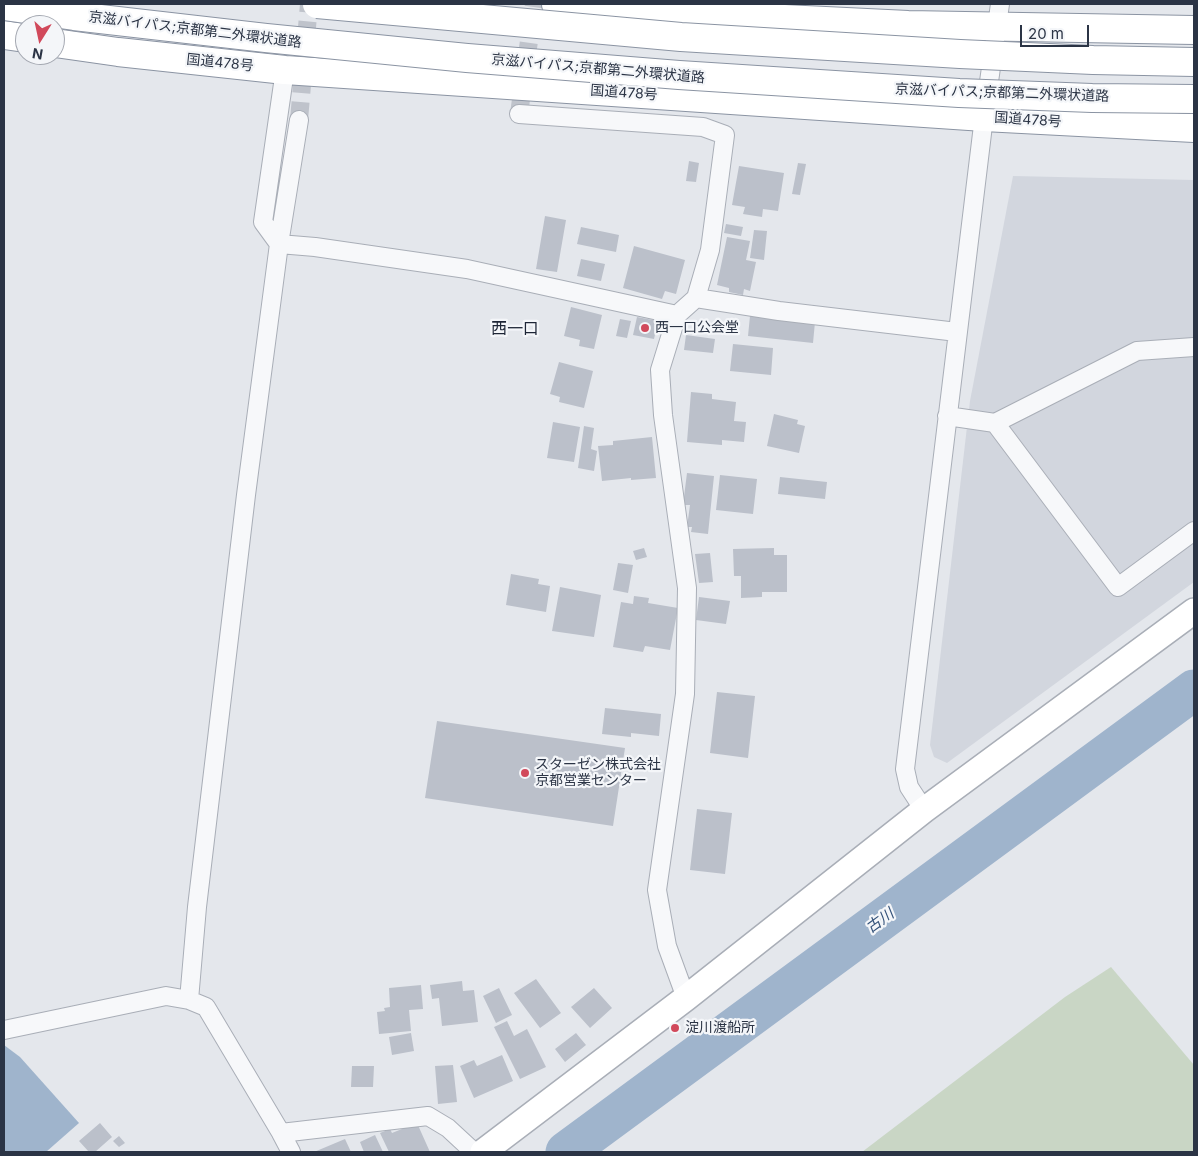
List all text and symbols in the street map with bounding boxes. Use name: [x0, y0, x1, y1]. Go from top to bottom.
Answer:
street label: 京滋バイパス;京都第二外環状道路: [88, 9, 302, 51]
north arrow: [15, 15, 65, 65]
scale bar: [1023, 15, 1092, 47]
text: 20 m: [1028, 24, 1064, 43]
text: N: [31, 45, 44, 64]
street label: 国道478号: [186, 51, 254, 75]
street label: 京滋バイパス;京都第二外環状道路: [491, 51, 705, 87]
street label: 京滋バイパス;京都第二外環状道路: [895, 81, 1109, 105]
street label: 国道478号: [590, 82, 658, 104]
street label: 国道478号: [994, 109, 1062, 131]
district label: 西一口: [491, 319, 539, 339]
place label: 西一口公会堂: [655, 320, 739, 336]
marker: 西一口公会堂: [639, 322, 651, 334]
place label: スターゼン株式会社 京都営業センター: [535, 757, 661, 790]
marker: スターゼン株式会社 京都営業センター: [519, 767, 531, 779]
water label: 古川: [863, 905, 897, 937]
place label: 淀川渡船所: [685, 1020, 755, 1036]
marker: 淀川渡船所: [669, 1022, 681, 1034]

